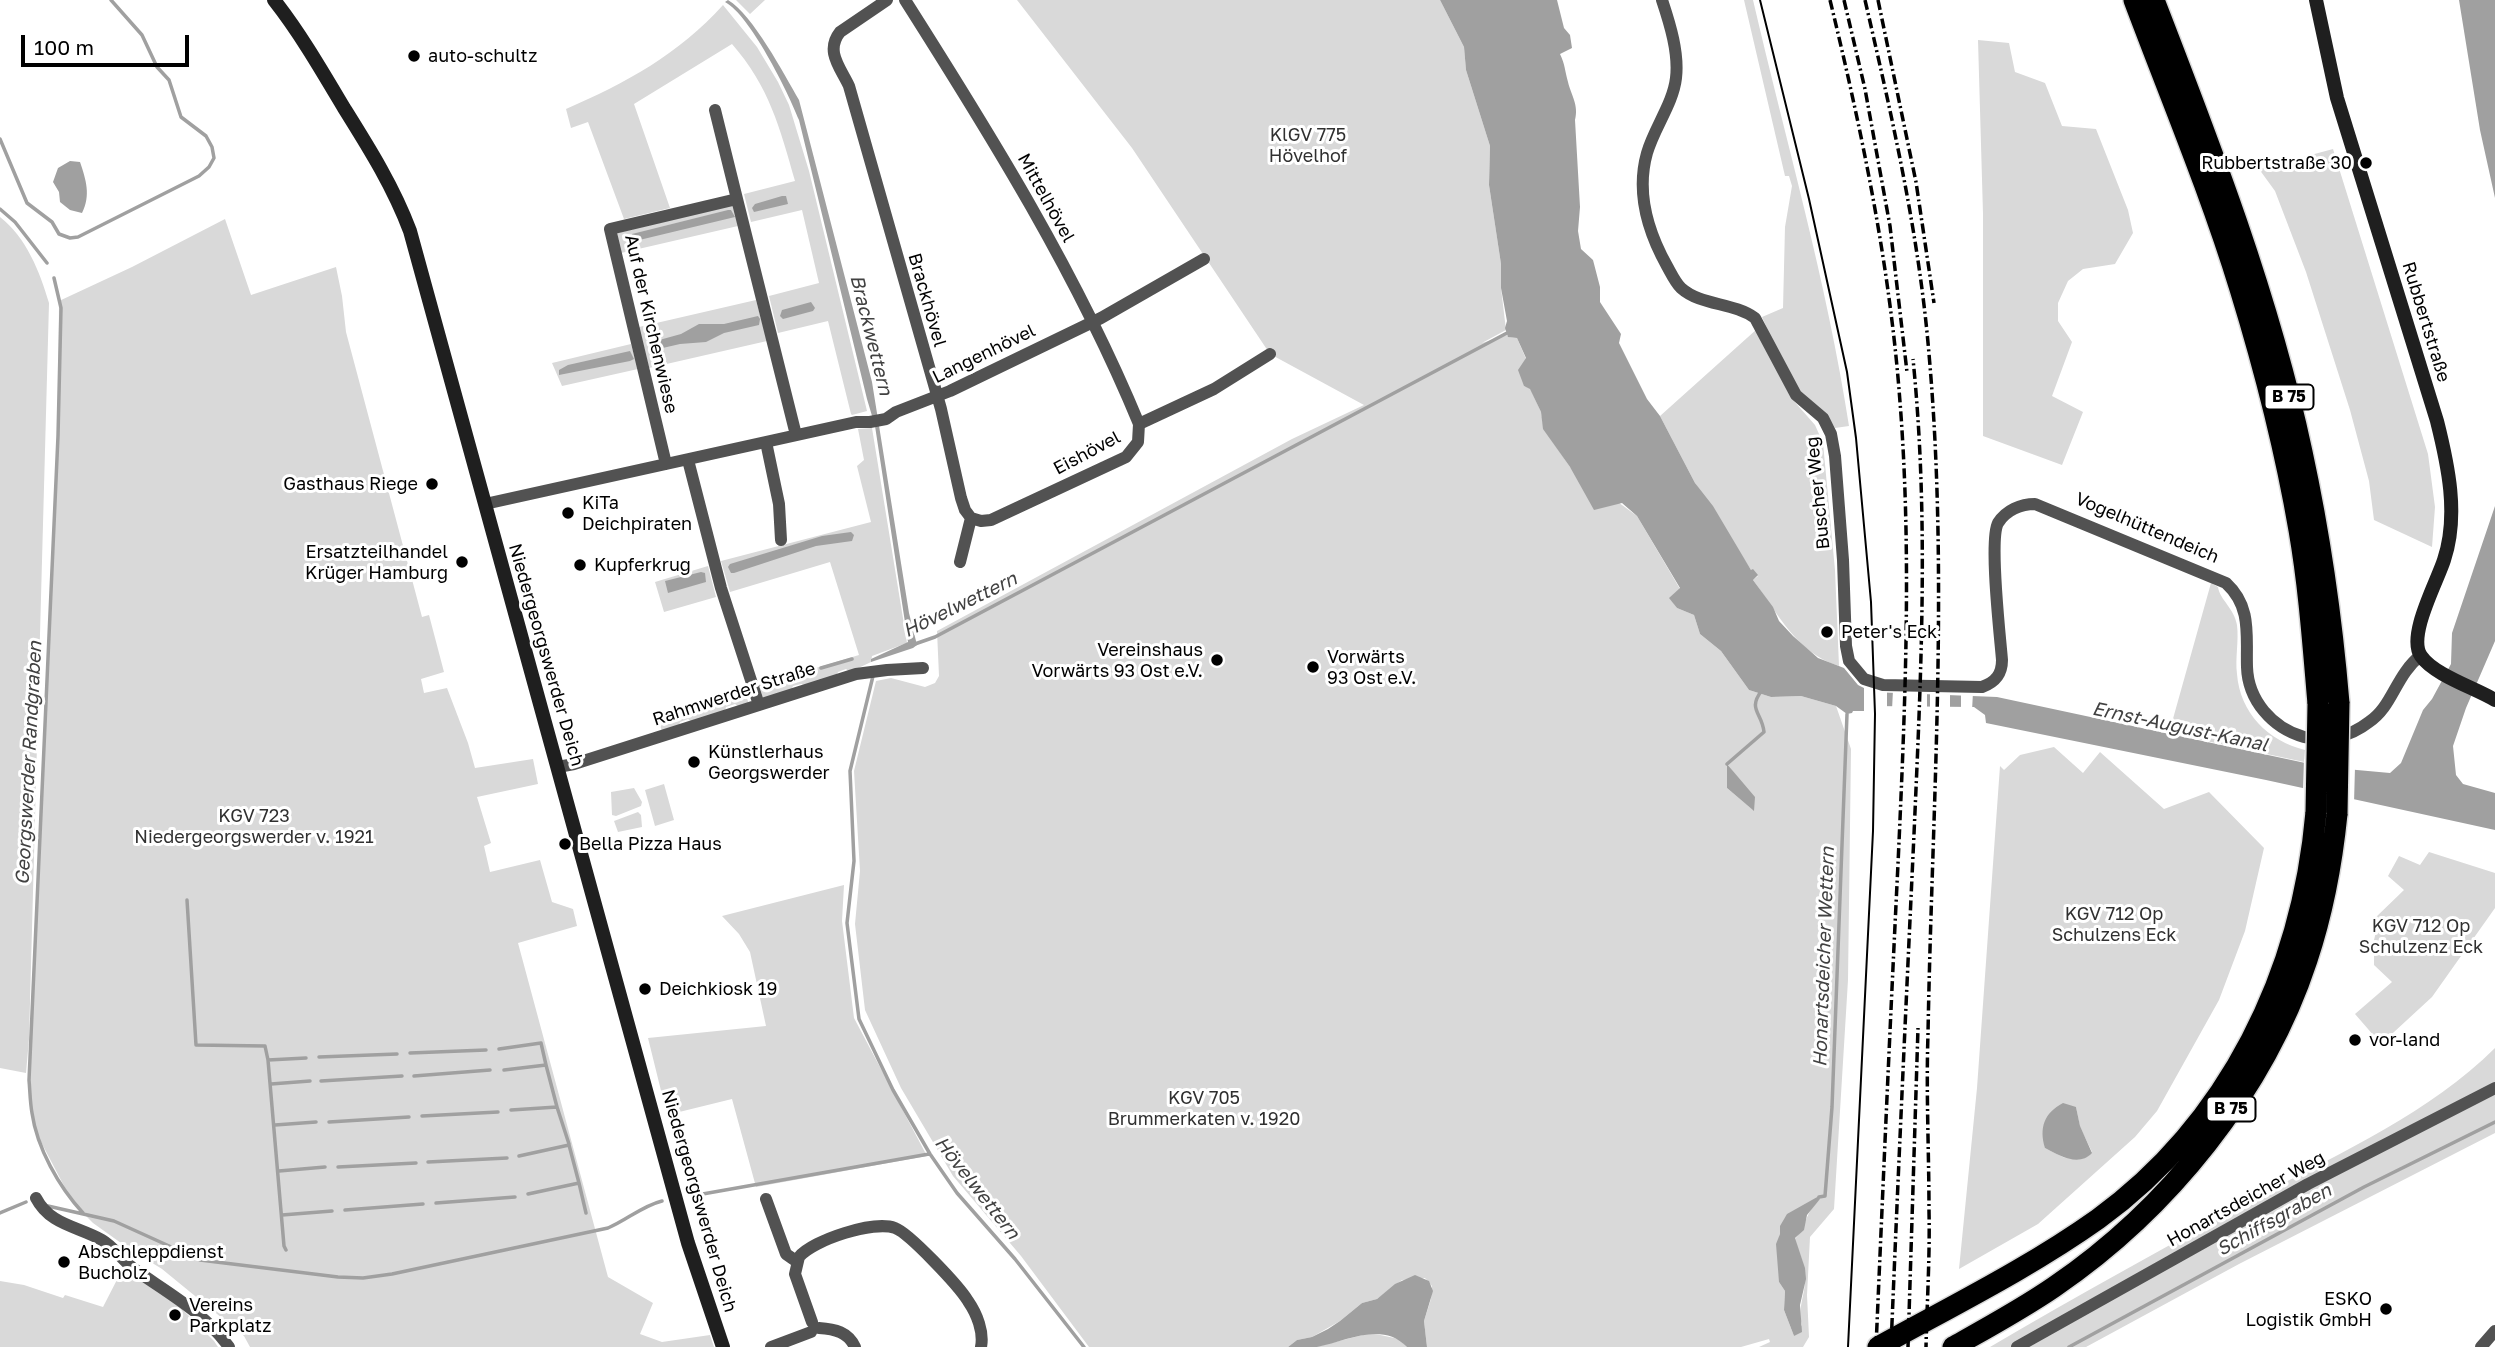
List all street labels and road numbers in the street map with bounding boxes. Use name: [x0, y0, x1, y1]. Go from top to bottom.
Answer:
street label: Mittelhövel: [1013, 150, 1079, 246]
street label: Auf der Kirchenwiese: [620, 233, 682, 415]
street label: Brackhövel: [903, 251, 951, 349]
street label: Rubbertstraße: [2397, 259, 2455, 385]
street label: Langenhövel: [929, 320, 1039, 388]
road number: B 75: [2264, 384, 2314, 410]
street label: Eishövel: [1050, 426, 1124, 480]
street label: Buscher Weg: [1801, 435, 1835, 551]
street label: Vogelhüttendeich: [2072, 488, 2222, 568]
street label: Niedergeorgswerder Deich: [504, 541, 588, 769]
street label: Rahmwerder Straße: [650, 657, 818, 731]
street label: Niedergeorgswerder Deich: [657, 1087, 741, 1315]
road number: B 75: [2206, 1096, 2256, 1121]
street label: Honartsdeicher Weg: [2163, 1147, 2329, 1251]

